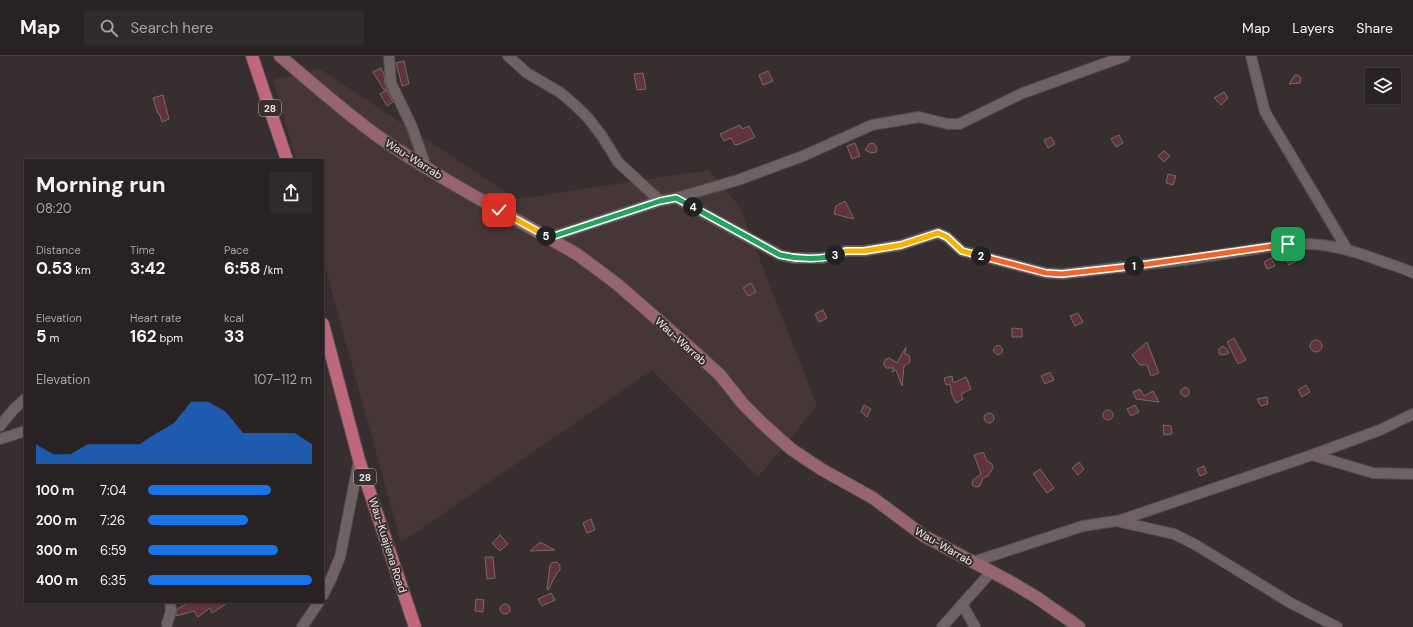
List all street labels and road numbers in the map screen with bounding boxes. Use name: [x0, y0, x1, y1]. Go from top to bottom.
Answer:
road number: 28: [259, 100, 281, 116]
street label: Wau-Warrab: [383, 136, 445, 182]
street label: Wau-Warrab: [652, 314, 710, 368]
road number: 28: [354, 469, 376, 485]
street label: Wau-Kuajiena Road: [366, 496, 410, 594]
street label: Wau-Warrab: [912, 524, 976, 568]

